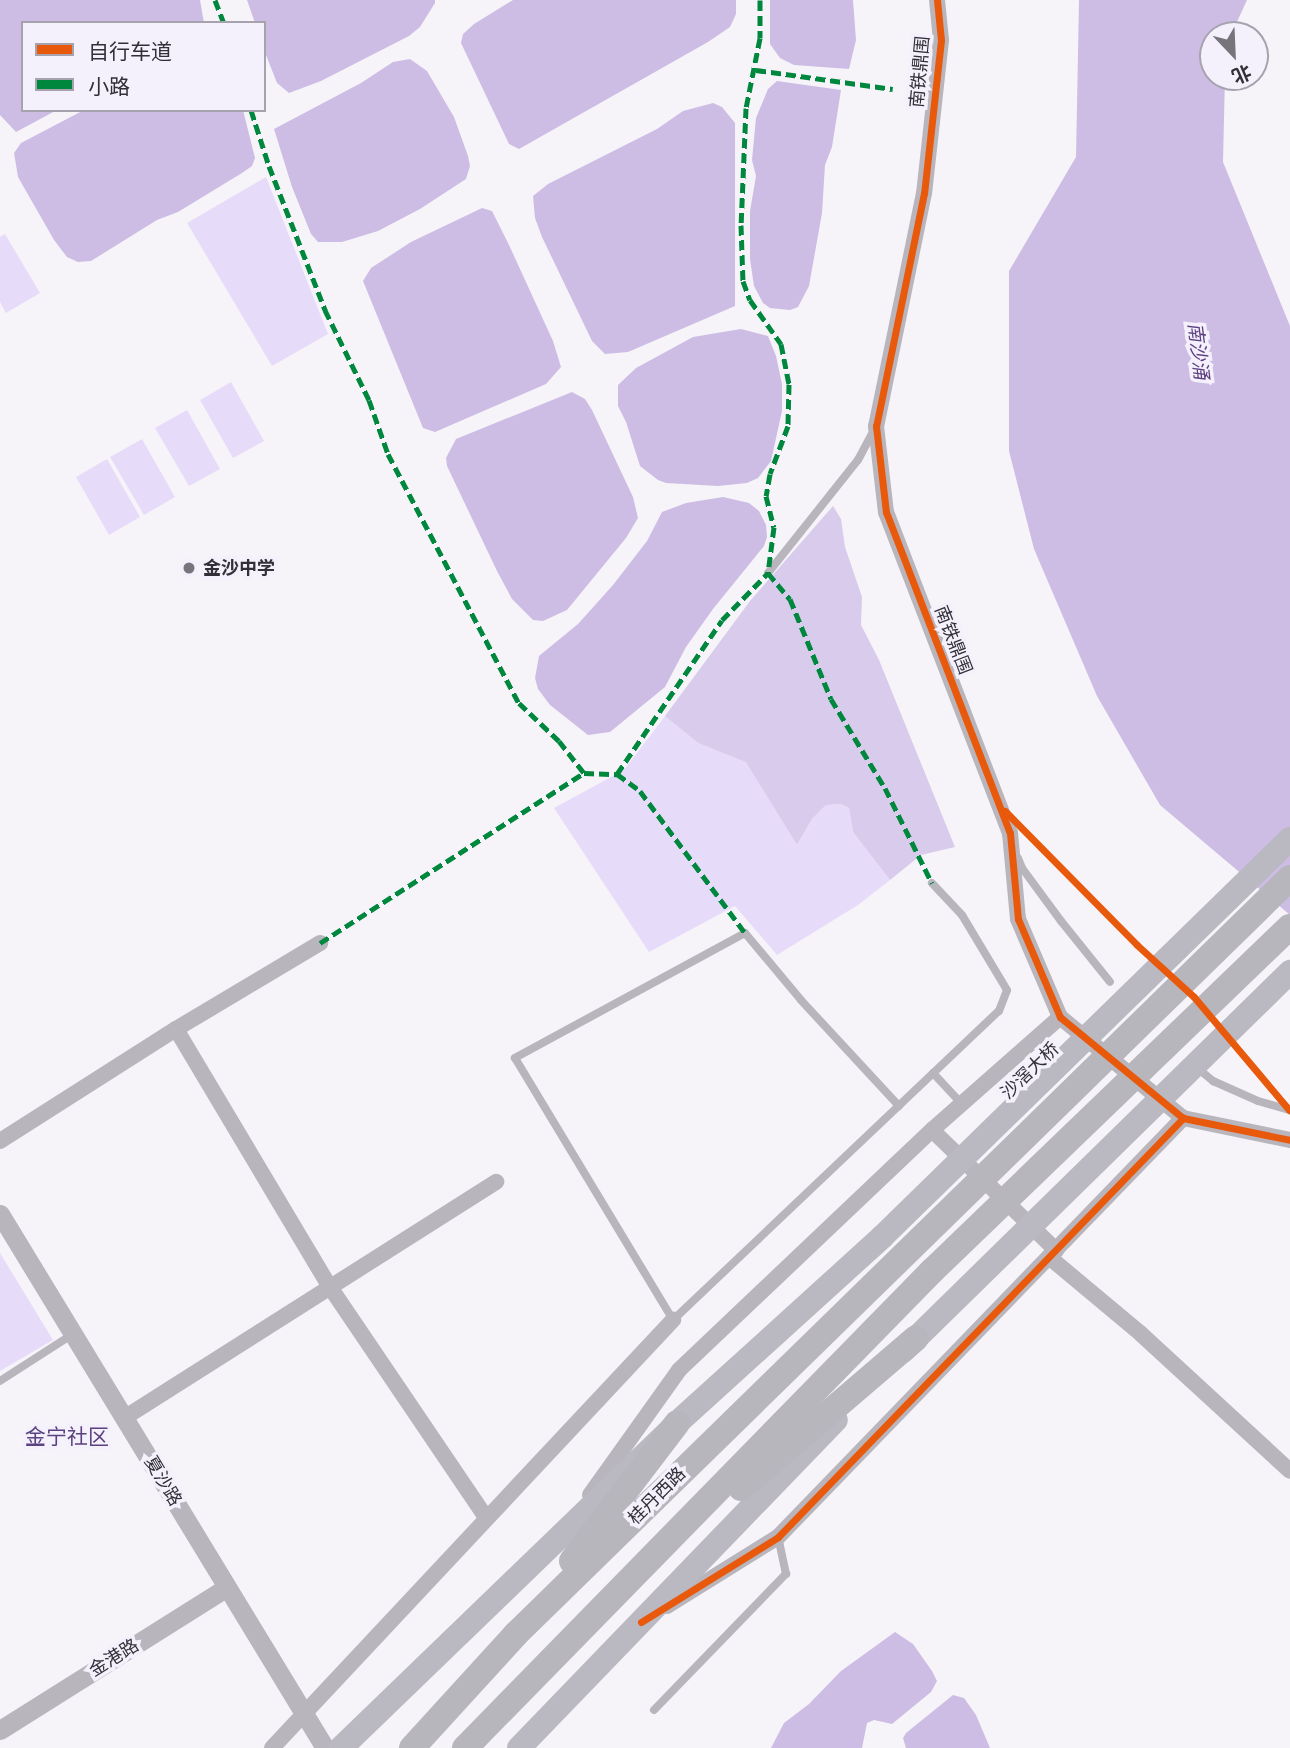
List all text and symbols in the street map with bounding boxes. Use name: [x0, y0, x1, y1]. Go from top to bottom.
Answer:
legend: [21, 21, 266, 112]
north arrow: [1199, 21, 1269, 91]
street label: 南铁鼎围: [906, 35, 934, 109]
text: 自行车道: [88, 40, 172, 64]
text: 北: [1228, 60, 1255, 88]
text: 小路: [88, 75, 130, 99]
water label: 南沙涌: [1183, 321, 1213, 381]
place label: 金沙中学: [203, 557, 275, 579]
marker: 金沙中学: [181, 560, 197, 576]
street label: 南铁鼎围: [930, 603, 976, 677]
street label: 沙滘大桥: [997, 1038, 1063, 1104]
district label: 金宁社区: [25, 1424, 109, 1450]
street label: 夏沙路: [140, 1452, 186, 1510]
street label: 桂丹西路: [624, 1463, 690, 1529]
street label: 金港路: [85, 1635, 143, 1681]

